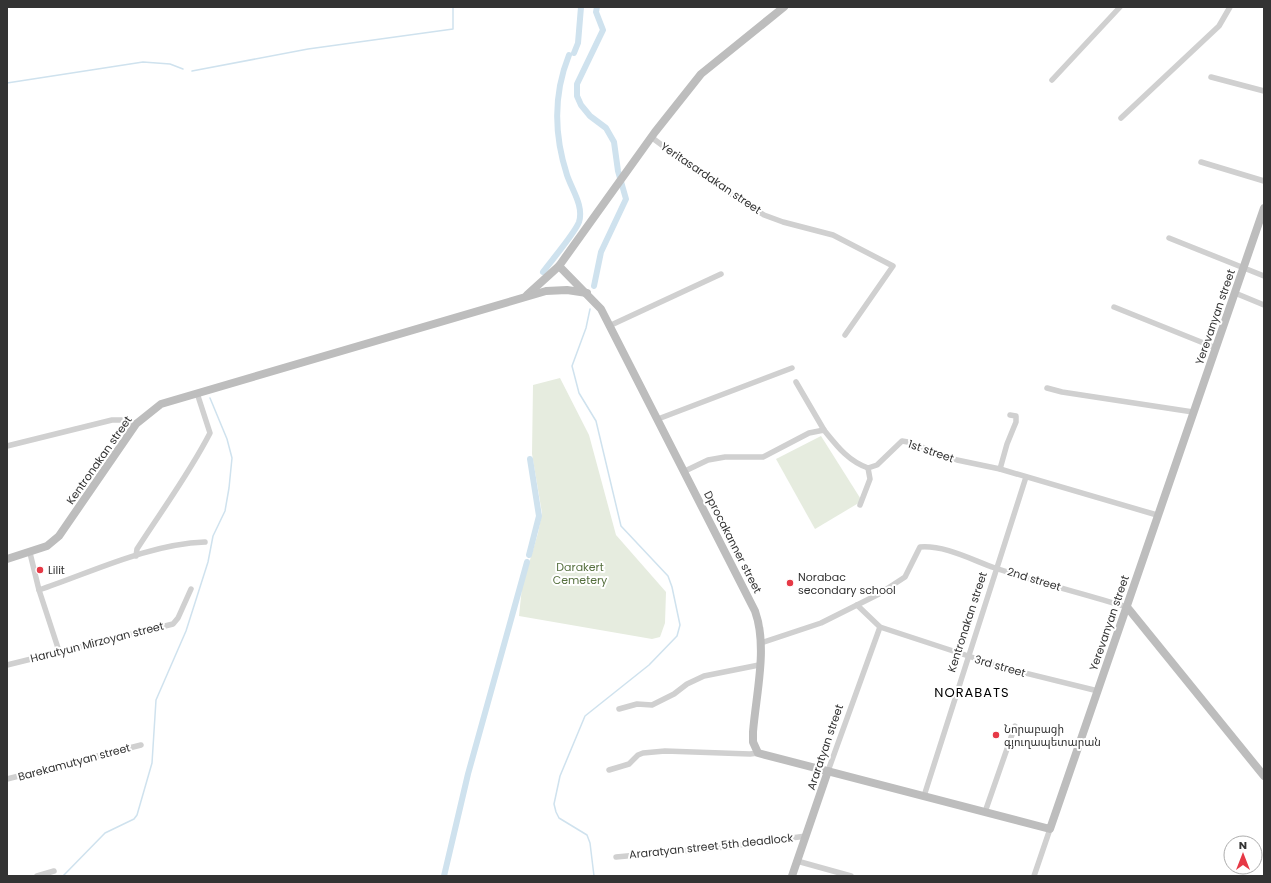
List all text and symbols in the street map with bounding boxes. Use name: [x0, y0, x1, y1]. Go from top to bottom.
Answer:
street label: Yeritasardakan street: [658, 138, 764, 218]
street label: Yerevanyan street: [1191, 267, 1239, 367]
street label: Kentronakan street: [62, 413, 136, 507]
street label: 1st street: [906, 436, 956, 466]
street label: Dprocakanner street: [700, 488, 766, 596]
park label: Darakert Cemetery: [553, 559, 608, 588]
place label: Lilit: [48, 562, 65, 578]
street label: 2nd street: [1005, 563, 1063, 595]
marker: Lilit: [35, 565, 45, 575]
place label: Norabac secondary school: [798, 569, 896, 598]
street label: Kentronakan street: [943, 570, 991, 674]
street label: Yerevanyan street: [1085, 573, 1133, 673]
marker: Norabac secondary school: [785, 578, 795, 588]
street label: Harutyun Mirzoyan street: [29, 618, 165, 666]
street label: 3rd street: [973, 651, 1027, 681]
district label: NORABATS: [934, 683, 1010, 702]
street label: Araratyan street: [803, 702, 847, 792]
place label: Նորաբացի գյուղապետարան: [1004, 721, 1101, 750]
marker: Նորաբացի գյուղապետարան: [991, 730, 1001, 740]
street label: Barekamutyan street: [16, 739, 132, 785]
street label: Araratyan street 5th deadlock: [628, 829, 794, 863]
north arrow: [1223, 835, 1263, 875]
text: N: [1239, 837, 1247, 853]

